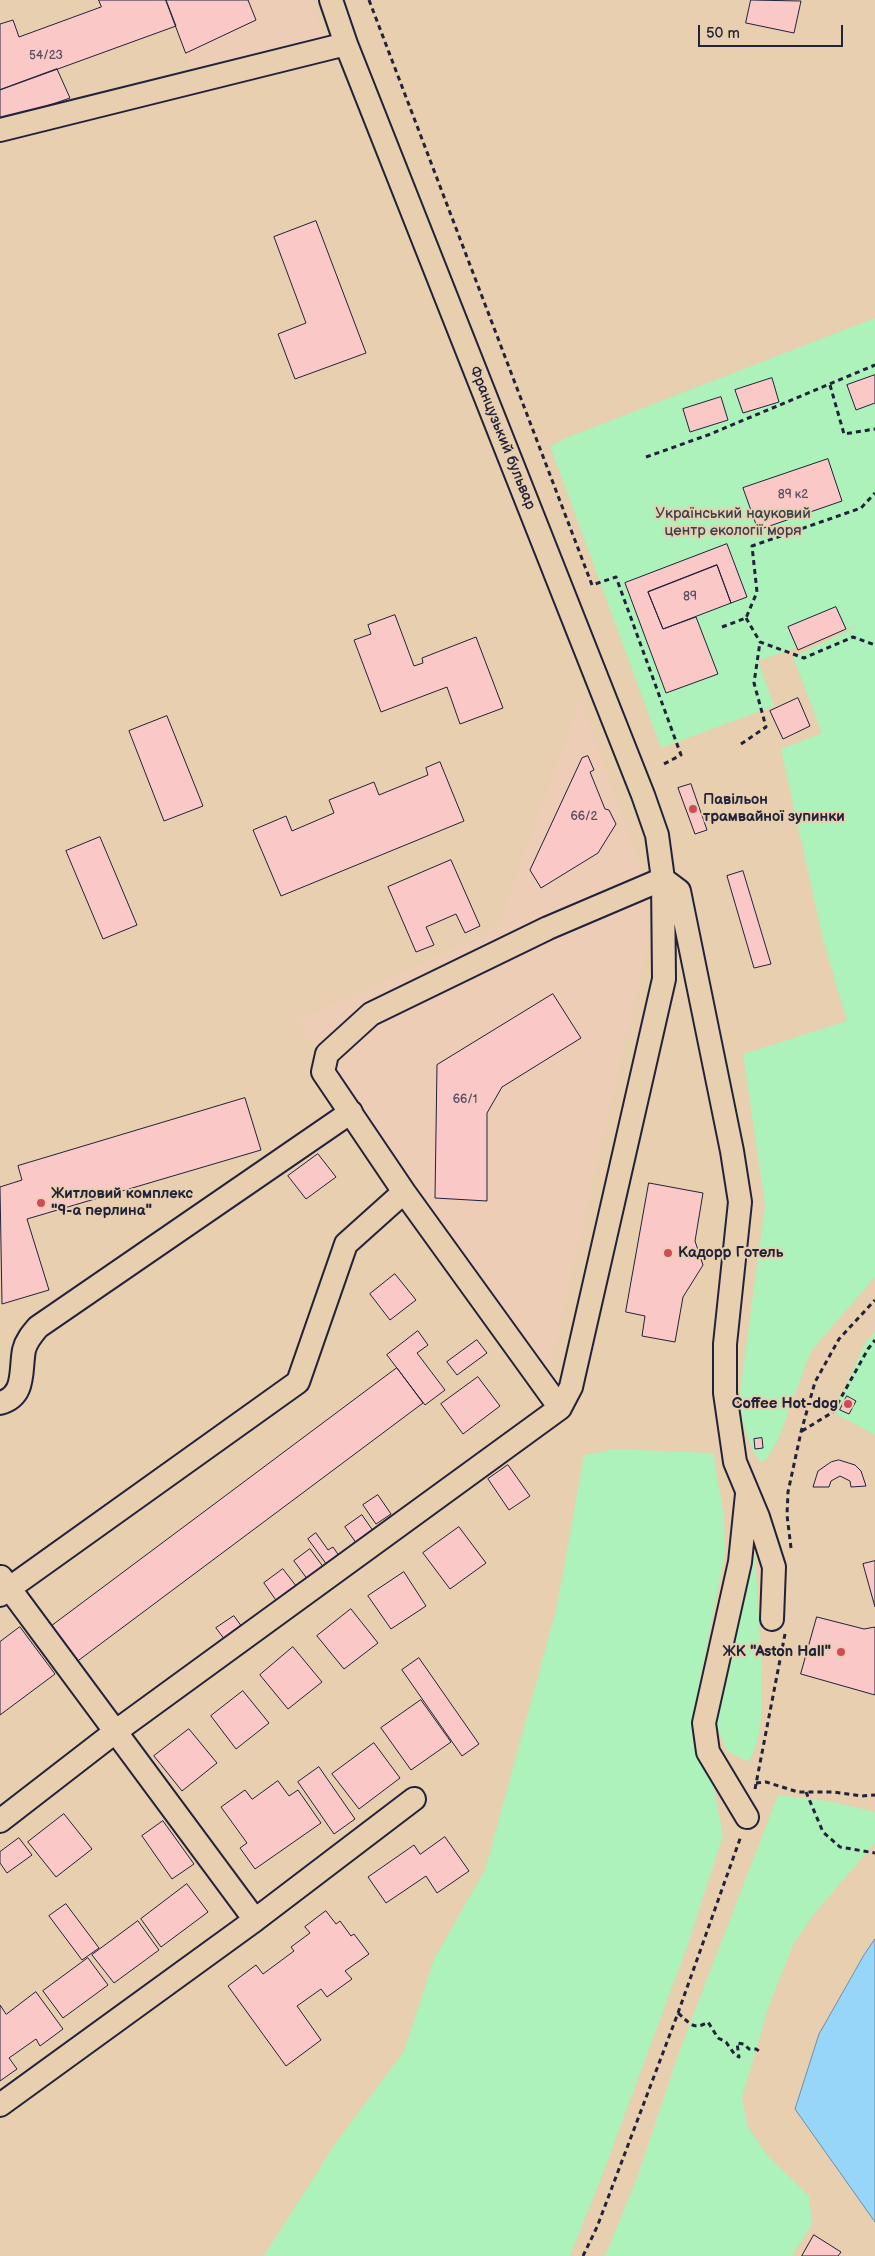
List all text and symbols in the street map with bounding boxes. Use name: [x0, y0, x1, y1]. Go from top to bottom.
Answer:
scale bar: [700, 15, 845, 47]
text: 50 m: [706, 24, 740, 43]
house number: 54/23: [29, 49, 63, 63]
street label: Французький бульвар: [465, 364, 539, 512]
house number: 89 к2: [778, 488, 808, 502]
park label: Український науковий центр екології моря: [655, 505, 811, 540]
house number: 89: [683, 590, 697, 604]
place label: Павільон трамвайної зупинки: [703, 791, 845, 826]
marker: Павільон трамвайної зупинки: [687, 803, 699, 815]
house number: 66/2: [570, 810, 598, 824]
house number: 66/1: [453, 1093, 477, 1107]
place label: Житловий комплекс "9-а перлина": [51, 1185, 193, 1220]
marker: Житловий комплекс "9-а перлина": [35, 1197, 47, 1209]
place label: Кадорр Готель: [678, 1244, 783, 1262]
marker: Кадорр Готель: [662, 1247, 674, 1259]
place label: Coffee Hot-dog: [732, 1395, 838, 1413]
marker: Coffee Hot-dog: [842, 1398, 854, 1410]
place label: ЖК "Aston Hall": [722, 1643, 831, 1661]
marker: ЖК "Aston Hall": [835, 1646, 847, 1658]

